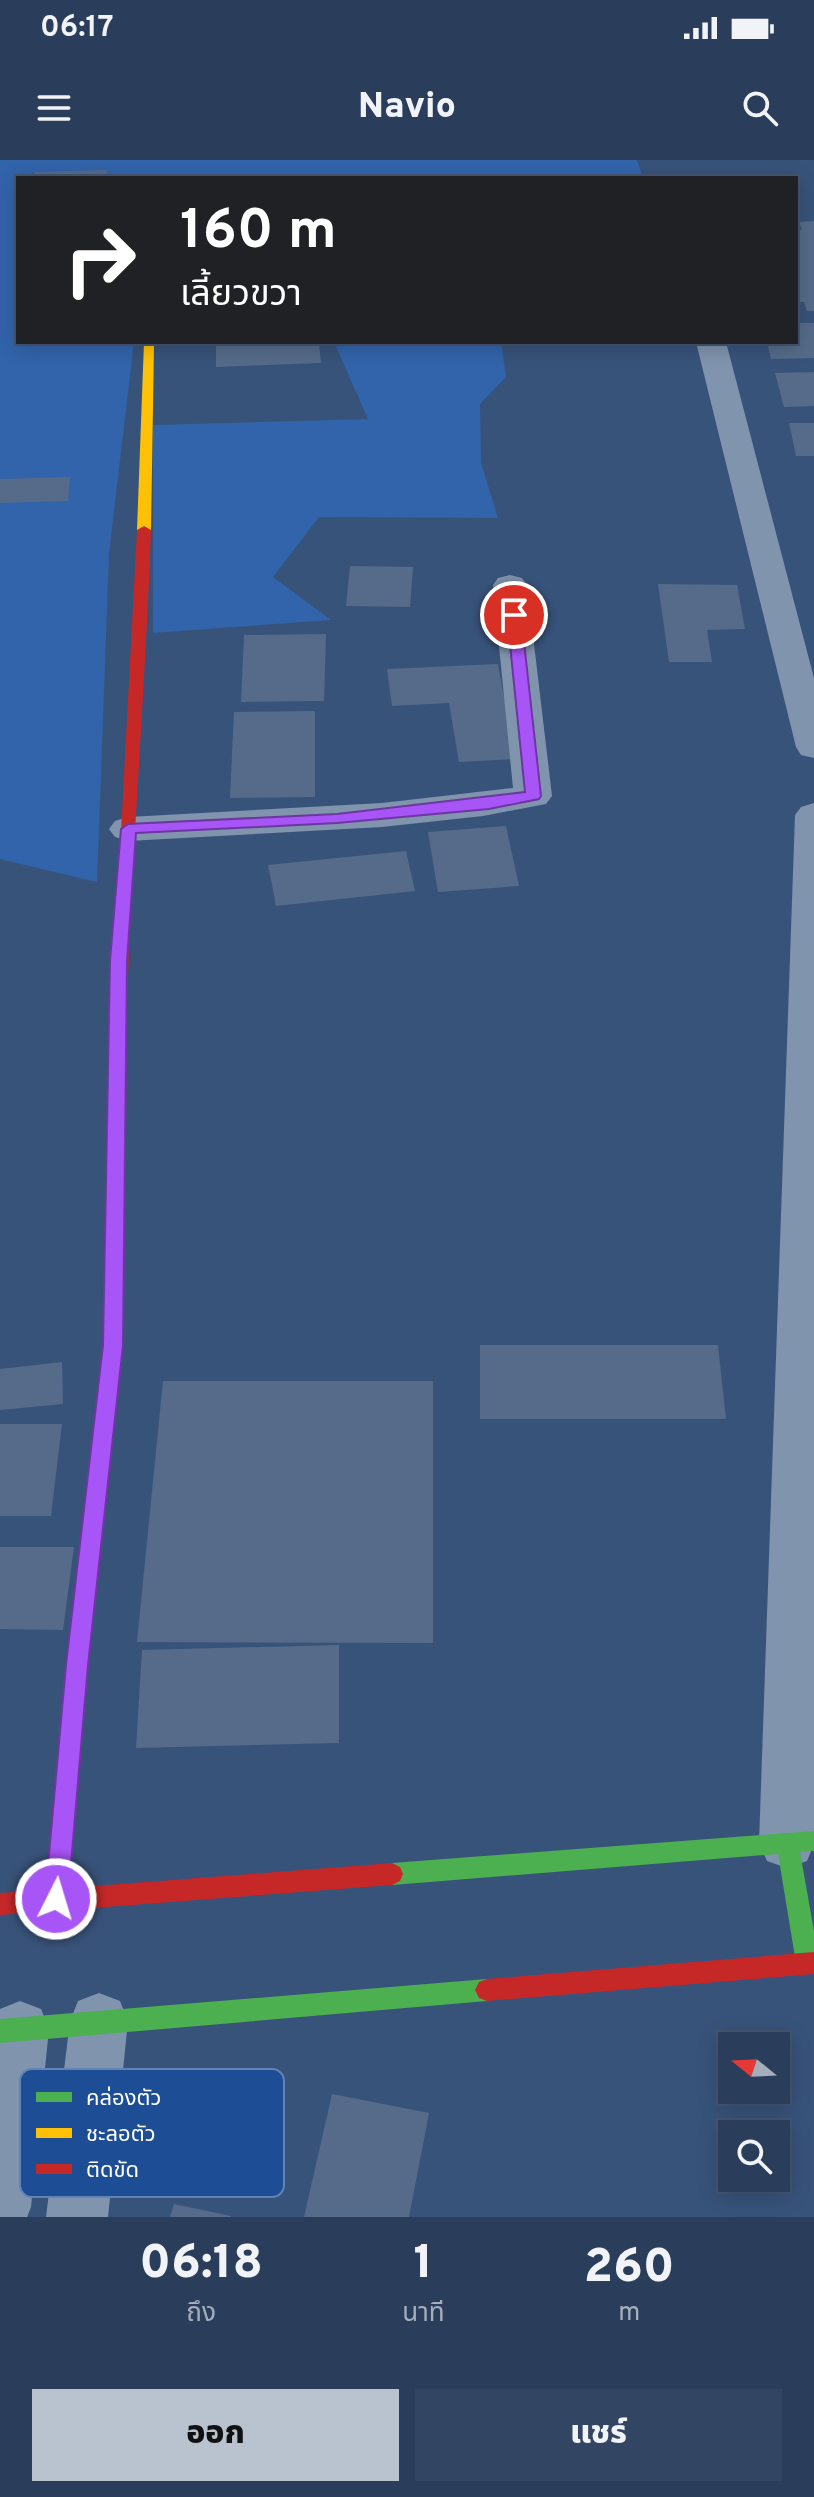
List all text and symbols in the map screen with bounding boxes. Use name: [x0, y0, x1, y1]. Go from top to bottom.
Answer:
text: 06:17: [40, 10, 113, 47]
text: Navio: [358, 85, 456, 131]
icon: menu: [32, 86, 76, 130]
icon: search: [738, 86, 782, 130]
text: 160 m: [180, 198, 337, 268]
icon: right: [48, 208, 152, 312]
text: เลี้ยวขวา: [180, 273, 302, 319]
pin: [480, 581, 548, 649]
icon: arrive: [492, 593, 536, 637]
position arrow: [14, 1857, 98, 1941]
north arrow: [718, 2032, 790, 2104]
map controls: [718, 2032, 790, 2192]
legend: [20, 2069, 284, 2197]
text: คล่องตัว: [86, 2086, 161, 2113]
button: search: [718, 2120, 790, 2192]
text: ชะลอตัว: [86, 2122, 156, 2149]
text: ติดขัด: [86, 2158, 139, 2185]
text: 06:18: [139, 2235, 263, 2295]
text: 1: [414, 2235, 433, 2295]
text: 260: [584, 2239, 675, 2299]
text: m: [618, 2297, 640, 2330]
text: ถึง: [186, 2298, 216, 2331]
text: นาที: [402, 2298, 445, 2331]
button: ออก: [32, 2389, 399, 2481]
button: แชร์: [415, 2389, 782, 2481]

